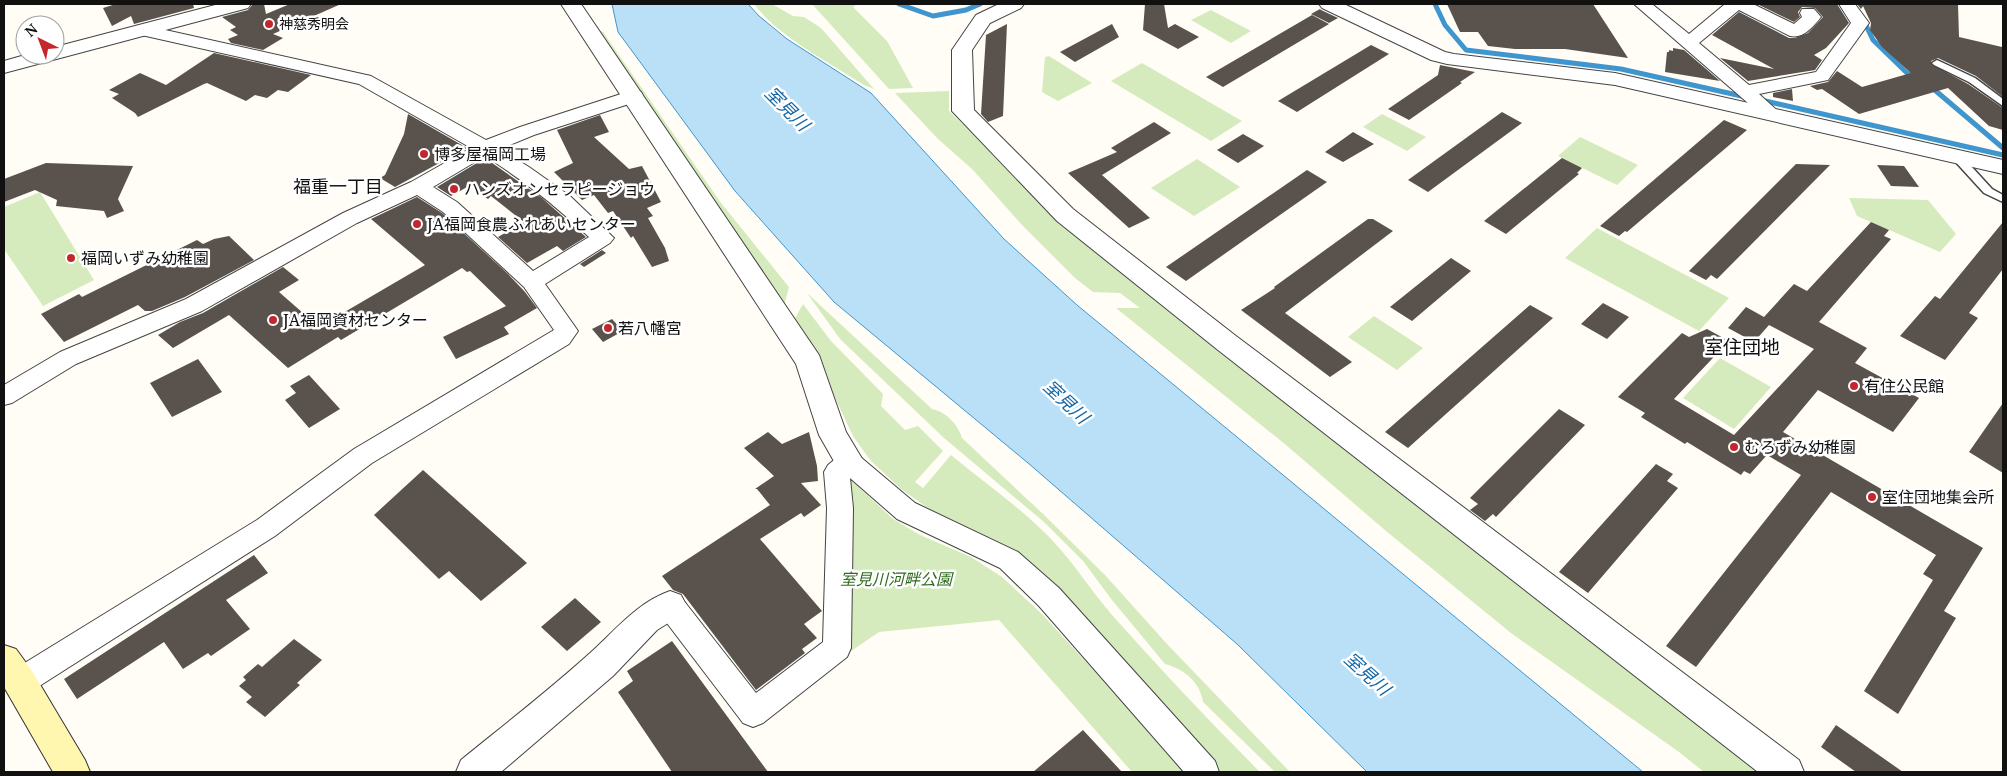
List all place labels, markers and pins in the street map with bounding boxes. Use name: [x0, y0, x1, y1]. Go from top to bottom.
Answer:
place label: 神慈秀明会: [279, 14, 349, 33]
marker: 神慈秀明会: [263, 18, 275, 30]
place label: 博多屋福岡工場: [434, 143, 546, 165]
marker: 博多屋福岡工場: [418, 148, 430, 160]
place label: ハンズオンセラピージョウ: [464, 178, 655, 200]
marker: ハンズオンセラピージョウ: [448, 183, 460, 195]
place label: JA福岡食農ふれあいセンター: [426, 213, 636, 235]
marker: JA福岡食農ふれあいセンター: [411, 218, 423, 230]
place label: 福岡いずみ幼稚園: [81, 247, 209, 269]
marker: 福岡いずみ幼稚園: [65, 252, 77, 264]
place label: JA福岡資材センター: [282, 309, 428, 331]
marker: JA福岡資材センター: [267, 314, 279, 326]
place label: 若八幡宮: [618, 317, 682, 339]
marker: 若八幡宮: [602, 322, 614, 334]
place label: 有住公民館: [1864, 375, 1944, 397]
marker: 有住公民館: [1848, 380, 1860, 392]
place label: むろずみ幼稚園: [1744, 436, 1856, 458]
marker: むろずみ幼稚園: [1728, 441, 1740, 453]
place label: 室住団地集会所: [1882, 486, 1994, 508]
marker: 室住団地集会所: [1866, 491, 1878, 503]

